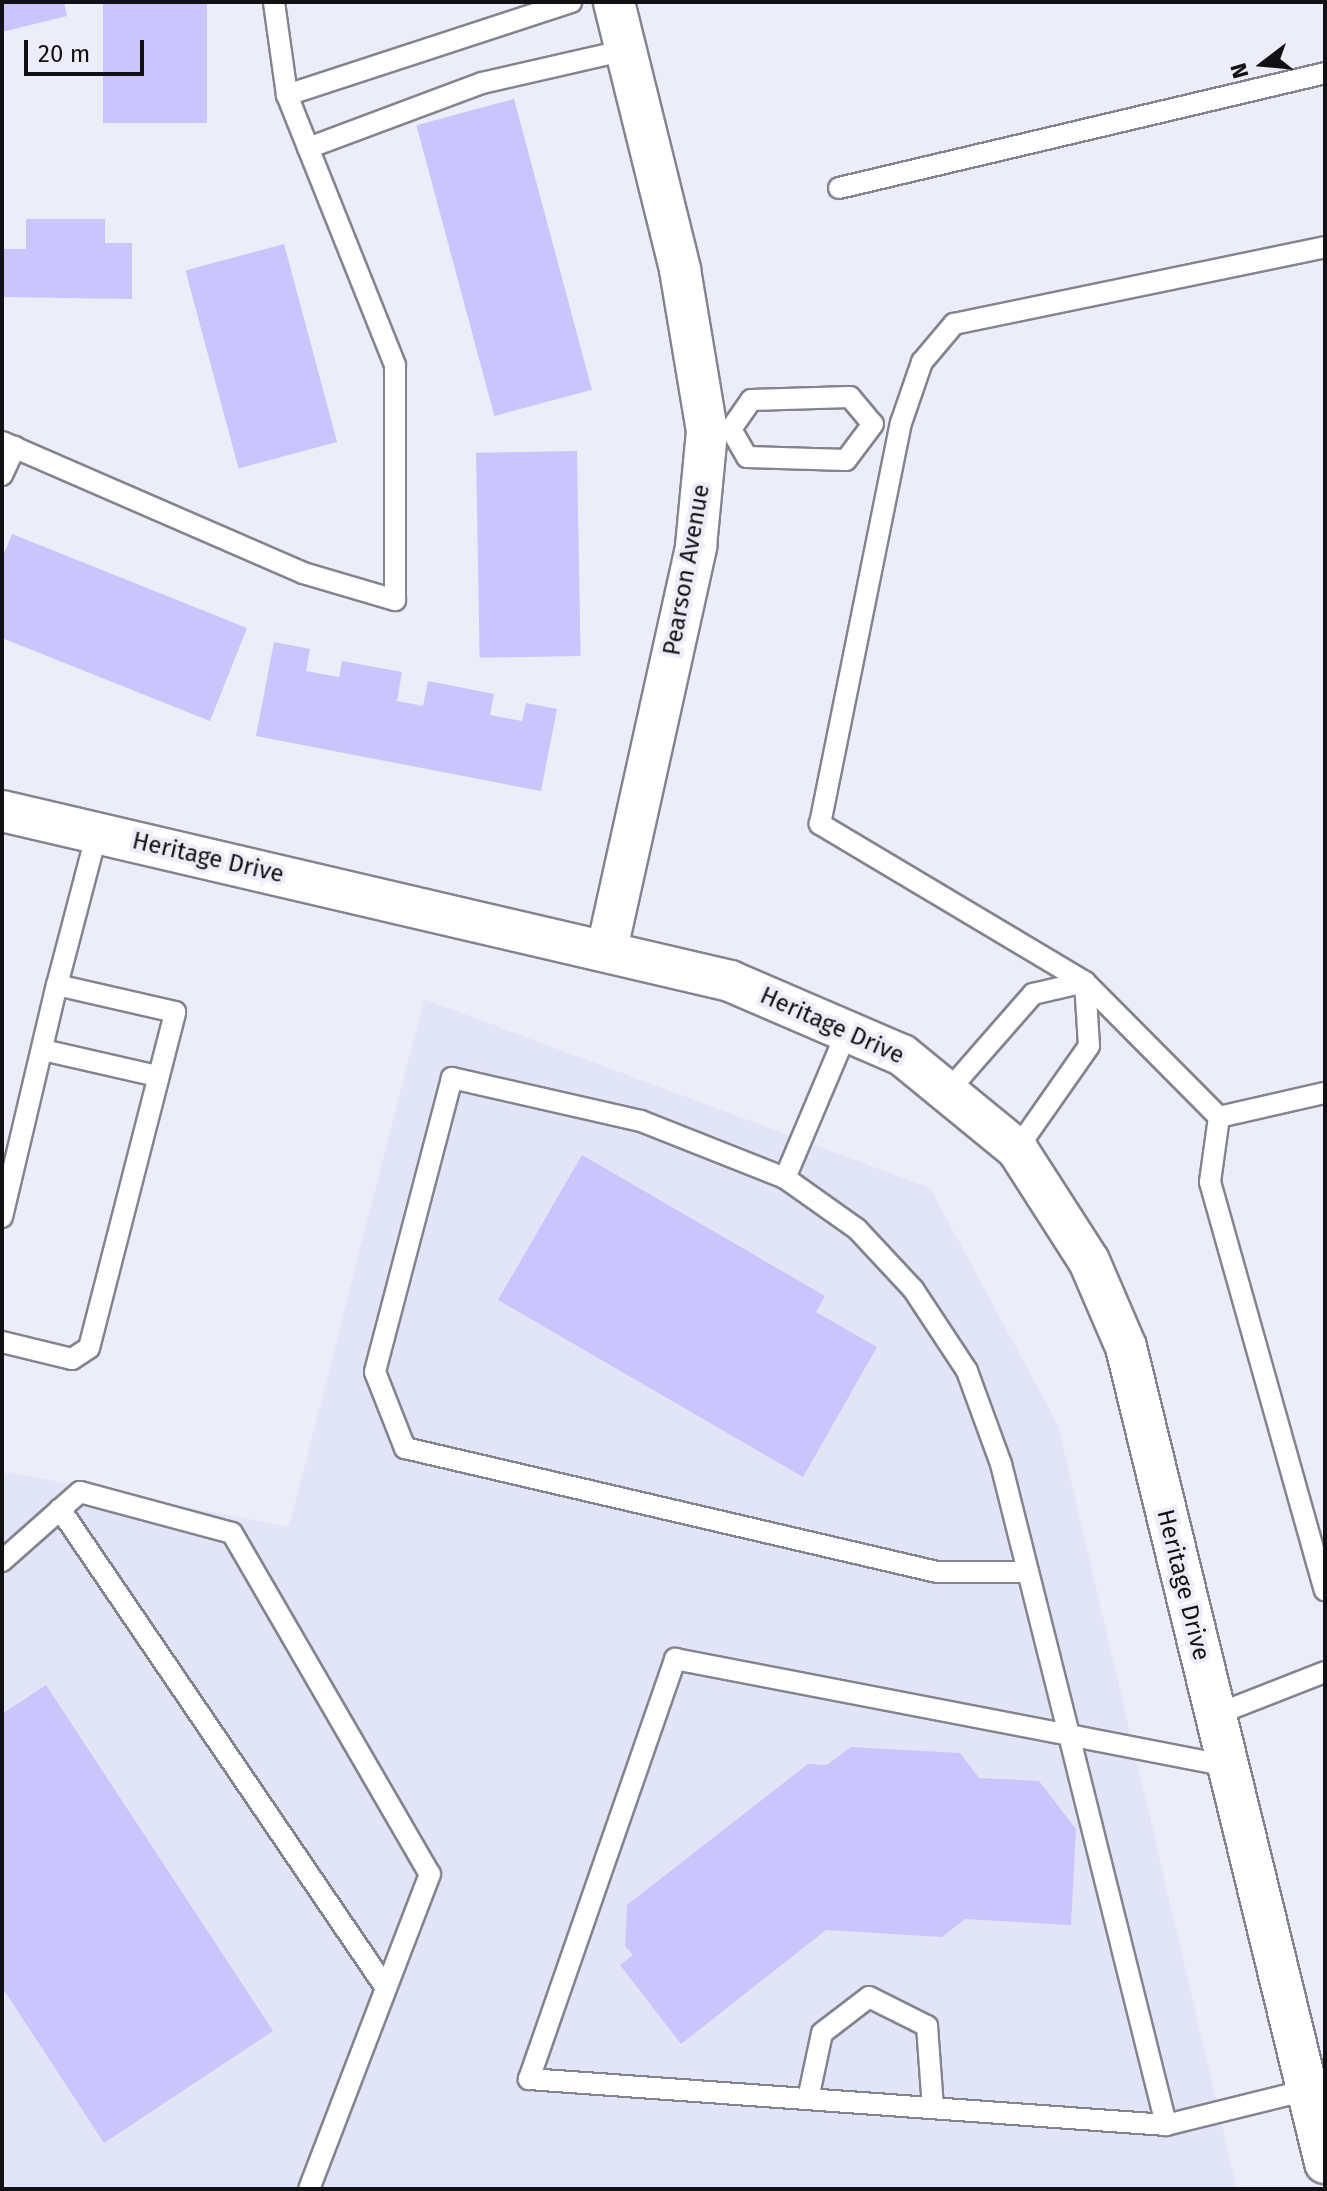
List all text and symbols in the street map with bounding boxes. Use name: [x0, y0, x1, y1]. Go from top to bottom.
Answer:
scale bar: [28, 24, 148, 74]
north arrow: [1223, 24, 1303, 104]
text: 20 m: [38, 40, 90, 68]
text: N: [1224, 60, 1254, 81]
street label: Pearson Avenue: [658, 482, 716, 658]
street label: Heritage Drive: [129, 827, 287, 889]
street label: Heritage Drive: [756, 981, 908, 1071]
street label: Heritage Drive: [1150, 1507, 1216, 1663]

